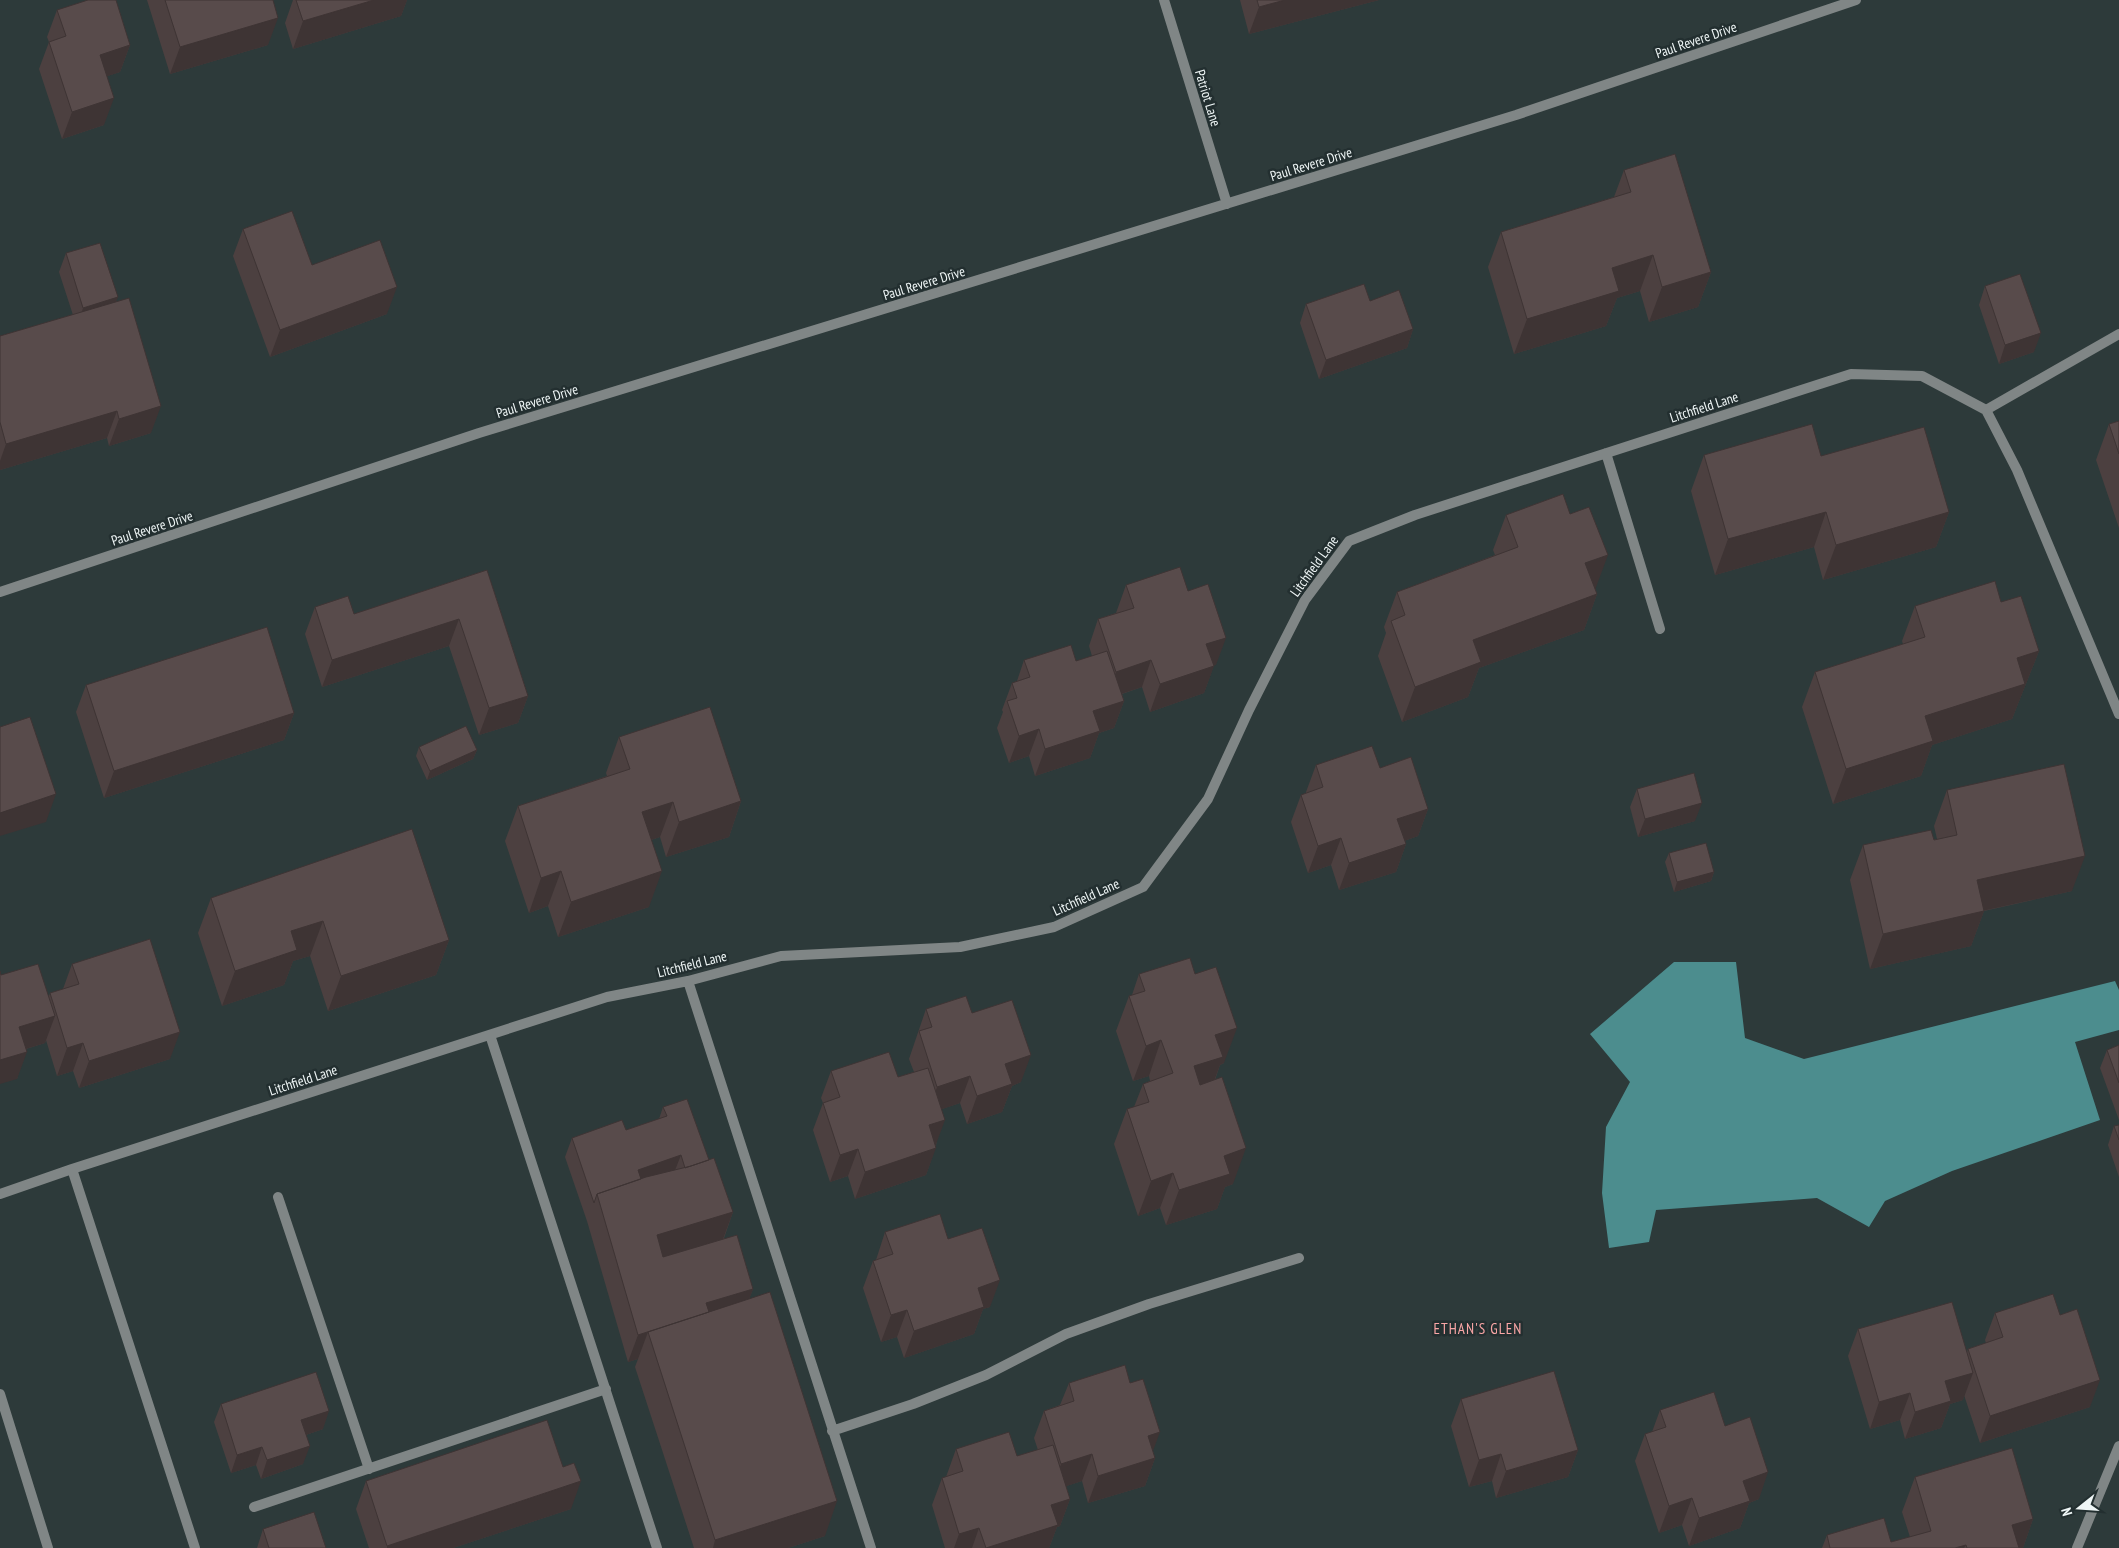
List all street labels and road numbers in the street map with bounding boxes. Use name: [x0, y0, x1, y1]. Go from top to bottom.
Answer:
street label: Paul Revere Drive: [1653, 18, 1739, 62]
street label: Patriot Lane: [1191, 68, 1225, 129]
street label: Paul Revere Drive: [1268, 143, 1354, 185]
street label: Paul Revere Drive: [881, 262, 967, 304]
street label: Paul Revere Drive: [494, 380, 580, 422]
street label: Litchfield Lane: [1667, 387, 1741, 427]
street label: Paul Revere Drive: [109, 506, 195, 550]
street label: Litchfield Lane: [1286, 532, 1342, 600]
street label: Litchfield Lane: [1050, 874, 1122, 920]
street label: Litchfield Lane: [655, 947, 729, 981]
street label: Litchfield Lane: [266, 1060, 340, 1100]

